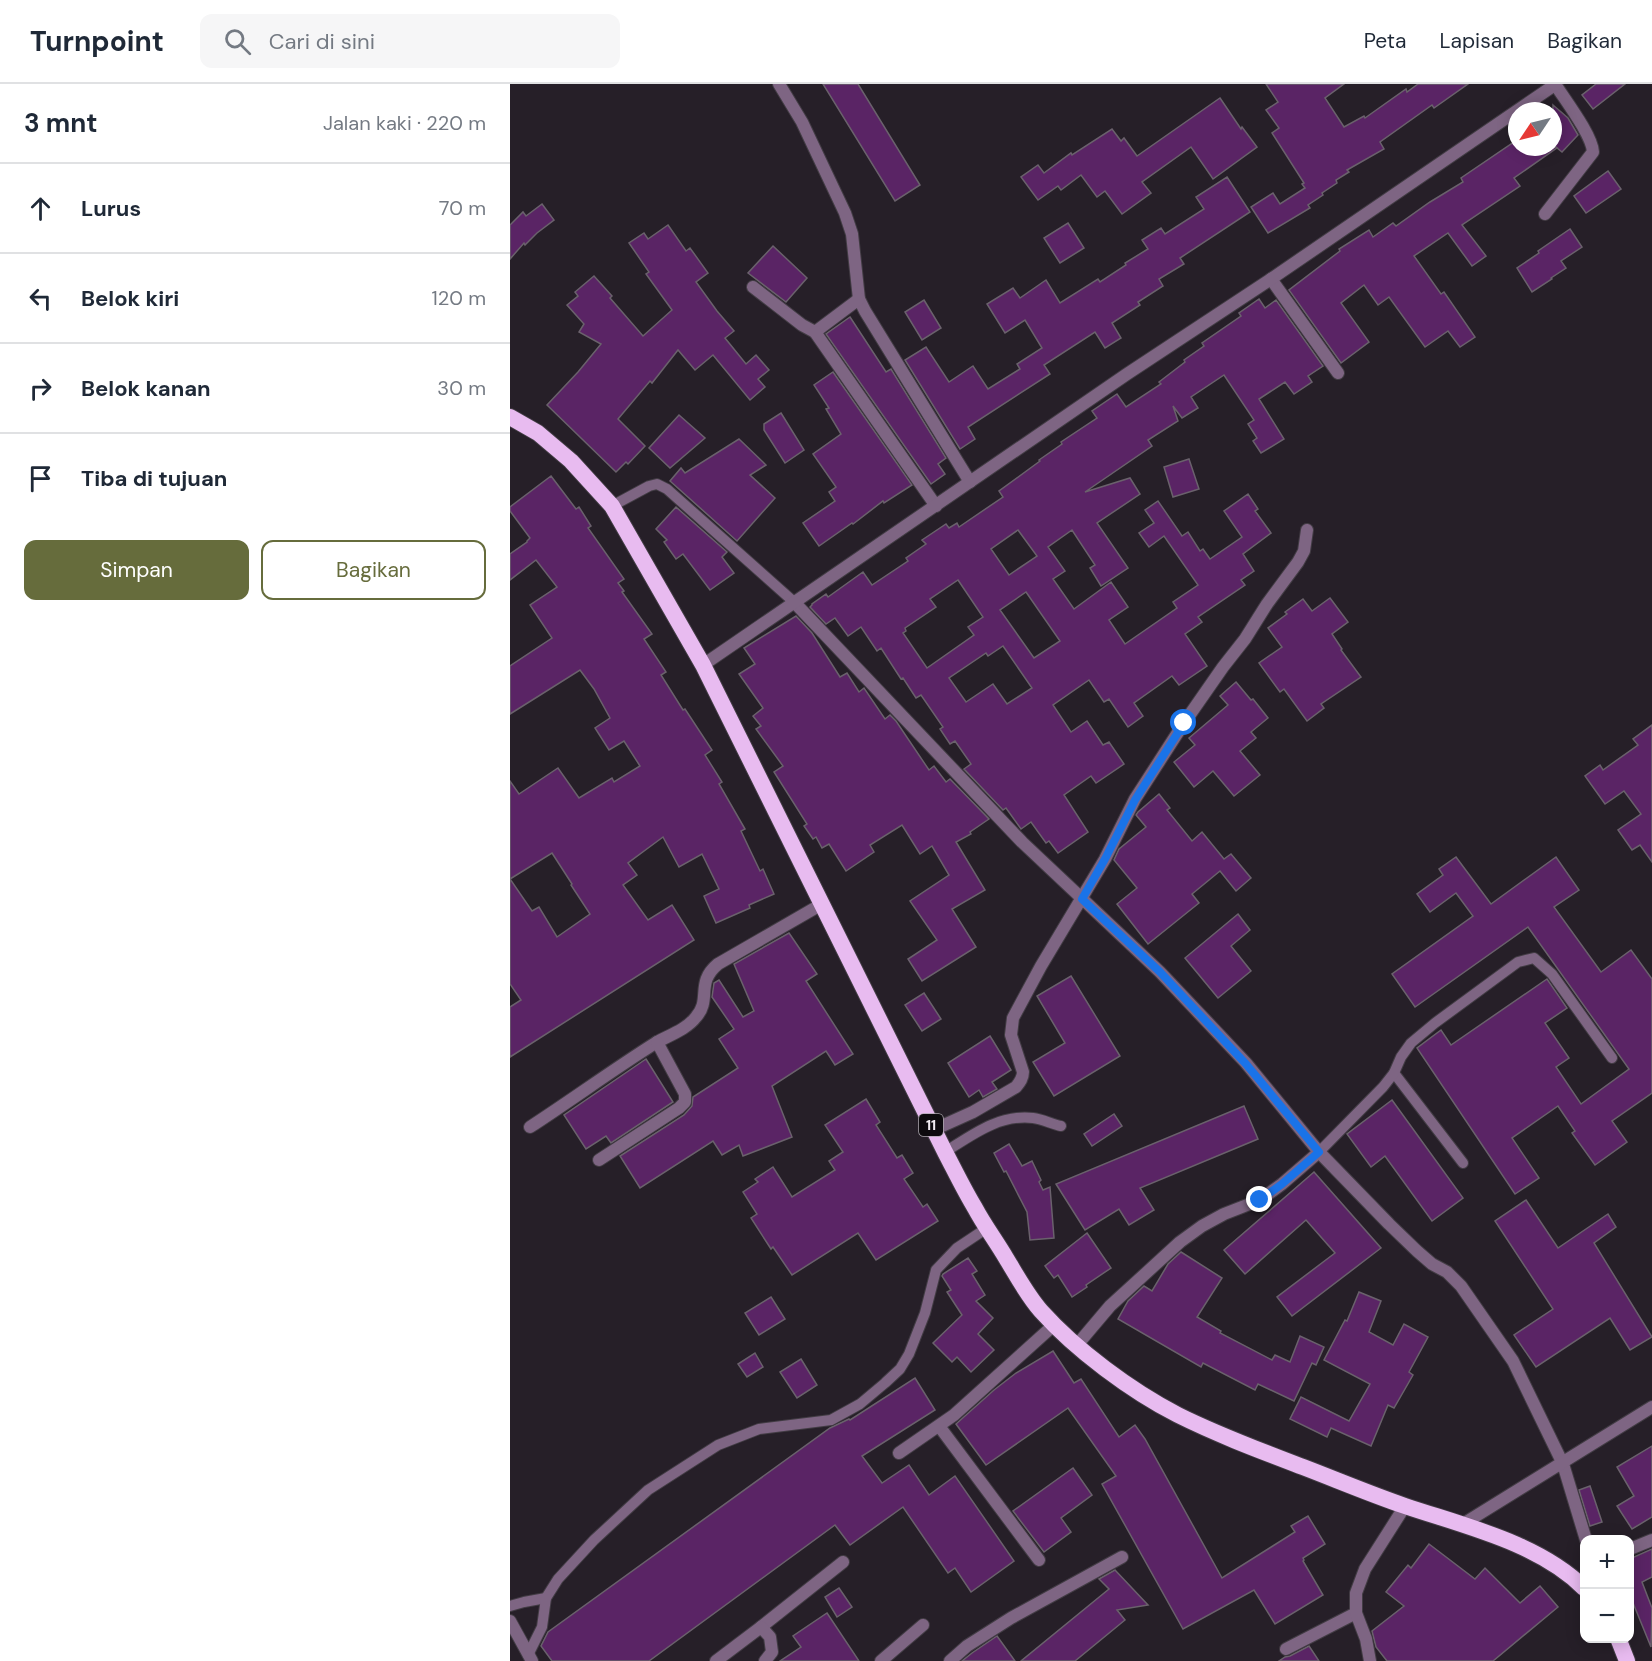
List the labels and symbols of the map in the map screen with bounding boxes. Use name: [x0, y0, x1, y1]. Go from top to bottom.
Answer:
north arrow: [1508, 102, 1562, 156]
route start: [1170, 709, 1196, 735]
road number: 11: [919, 1114, 943, 1136]
route end: [1246, 1186, 1272, 1212]

